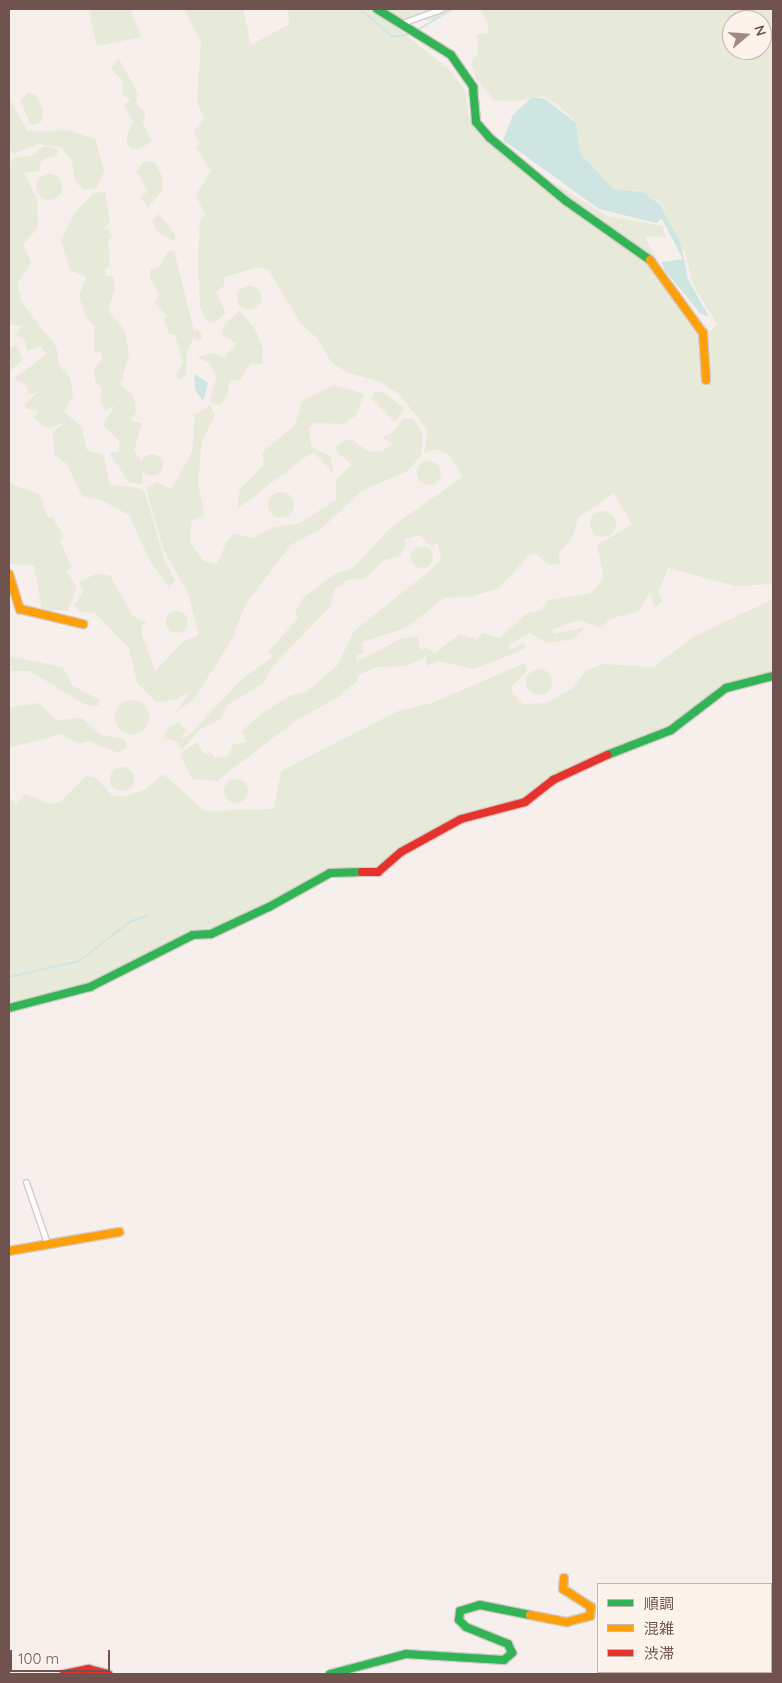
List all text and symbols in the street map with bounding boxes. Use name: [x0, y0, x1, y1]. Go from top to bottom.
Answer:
north arrow: [722, 10, 772, 60]
text: N: [750, 23, 770, 38]
legend: [597, 1583, 772, 1673]
text: 順調: [644, 1594, 674, 1613]
text: 混雑: [644, 1619, 674, 1638]
scale bar: [12, 1640, 112, 1672]
text: 渋滞: [644, 1644, 674, 1663]
text: 100 m: [18, 1649, 59, 1668]

